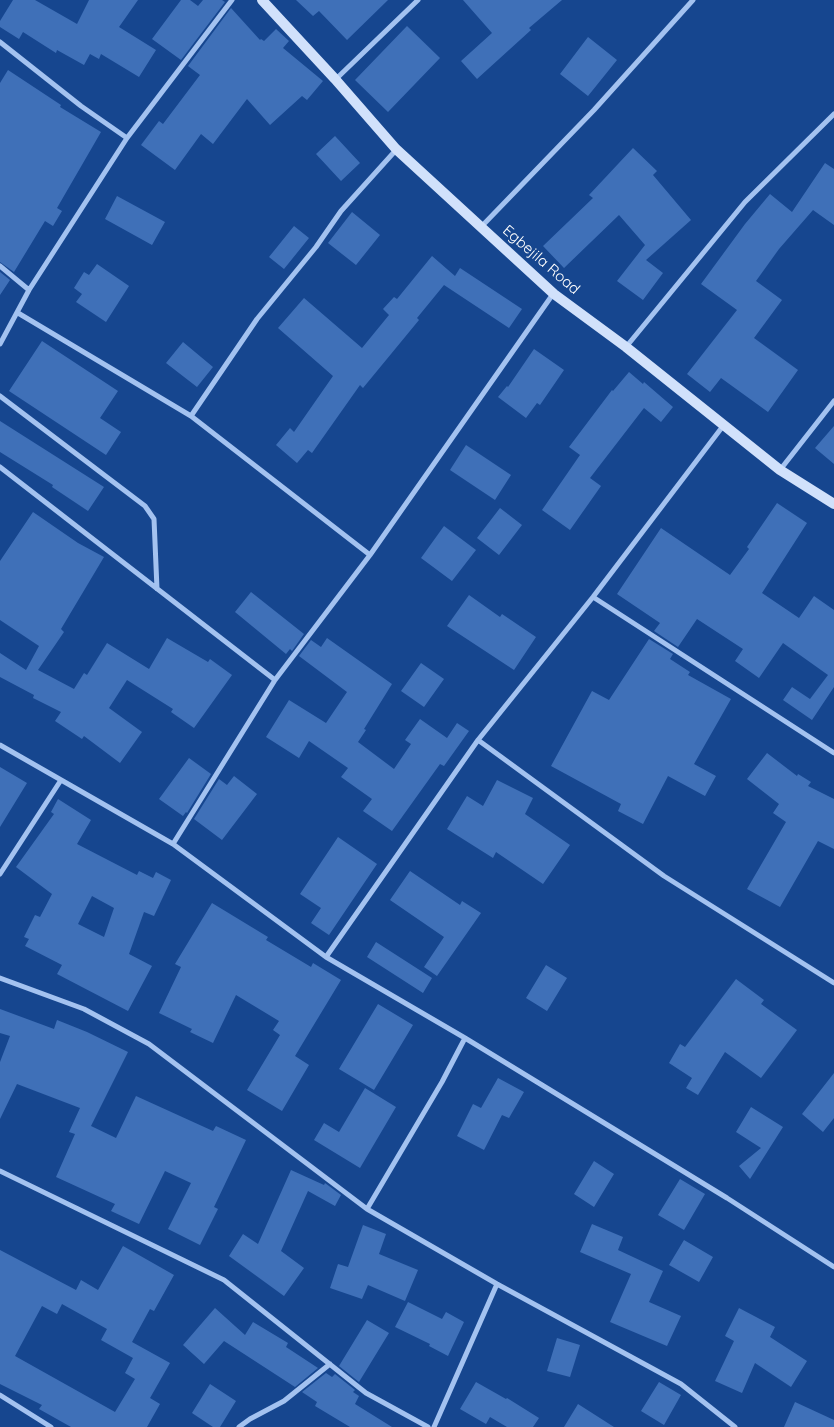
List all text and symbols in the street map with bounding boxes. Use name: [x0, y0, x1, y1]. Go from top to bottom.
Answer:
street label: Egbejila Road: [499, 222, 583, 298]

